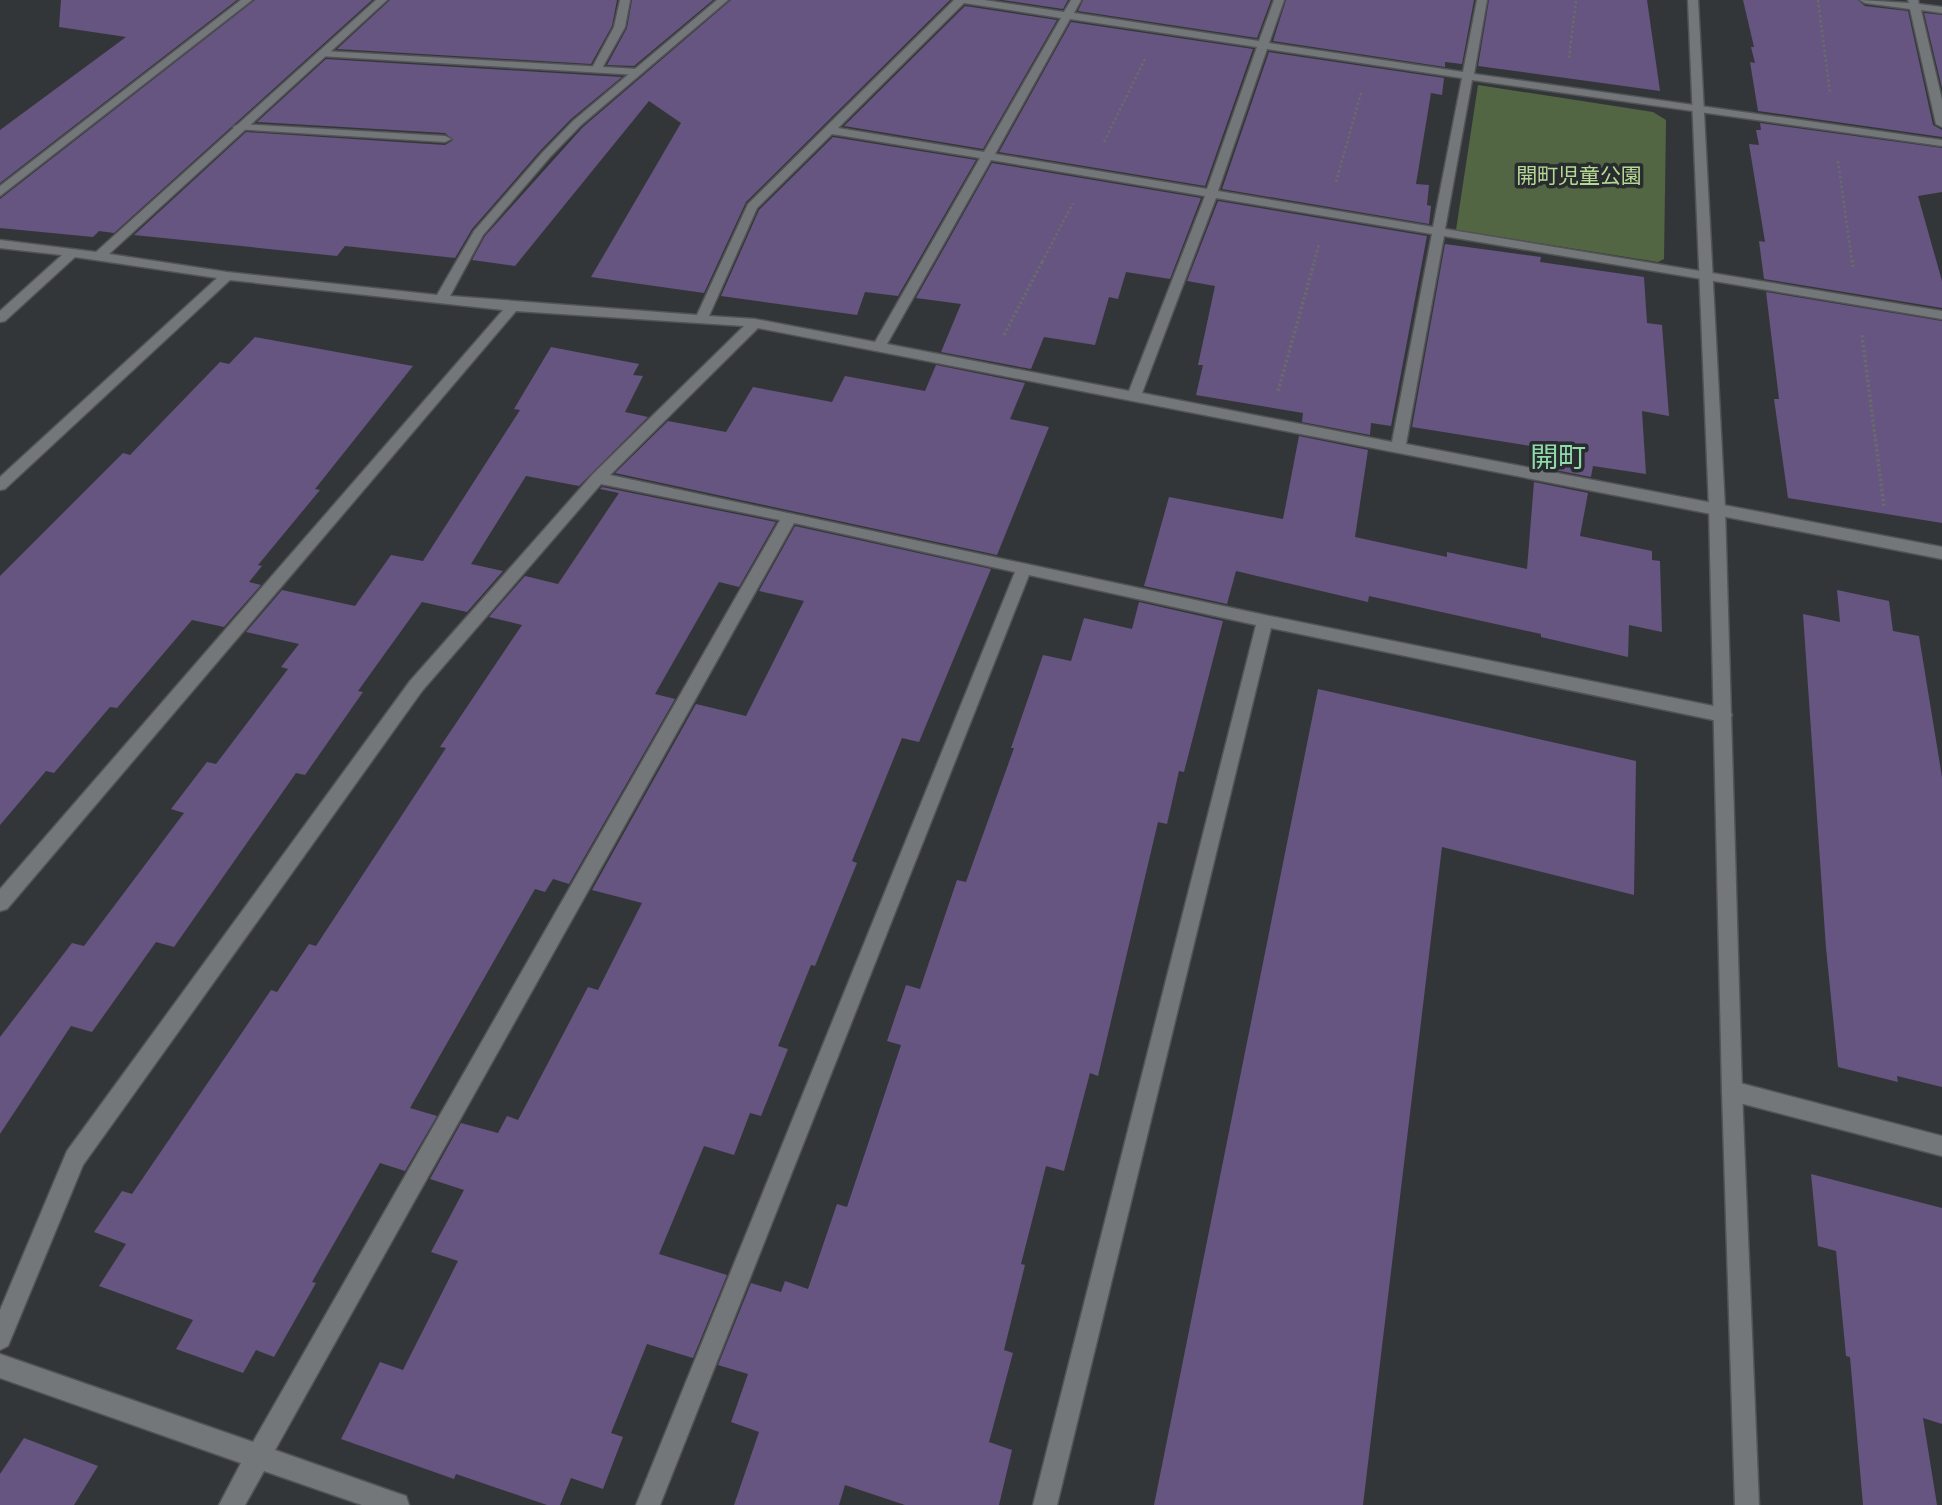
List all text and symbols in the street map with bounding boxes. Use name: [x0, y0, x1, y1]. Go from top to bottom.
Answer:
park label: 開町児童公園: [1516, 164, 1642, 187]
district label: 開町: [1530, 442, 1586, 473]

